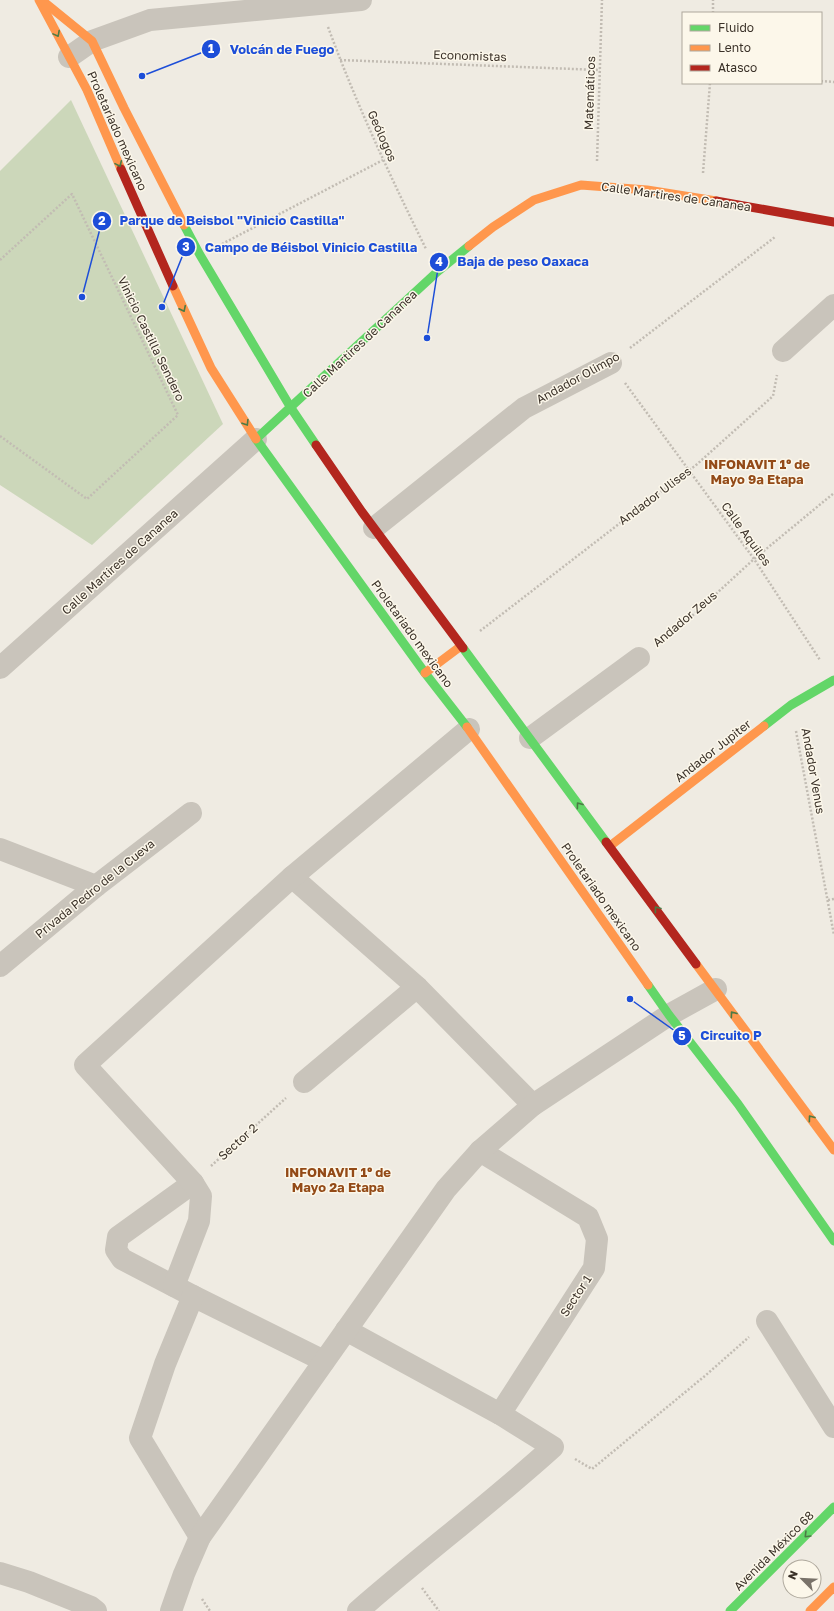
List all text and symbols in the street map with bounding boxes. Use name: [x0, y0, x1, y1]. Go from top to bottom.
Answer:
legend: [682, 12, 822, 84]
text: Fluido: [718, 20, 754, 35]
one-way arrow: [53, 30, 60, 38]
callout: Volcán de Fuego: [201, 37, 342, 62]
text: Lento: [718, 40, 751, 55]
text: 1: [208, 41, 214, 56]
text: Volcán de Fuego: [230, 41, 334, 57]
street label: Economistas: [433, 47, 507, 64]
street label: Matemáticos: [581, 56, 598, 130]
text: Atasco: [718, 60, 757, 75]
street label: Proletariado mexicano: [84, 69, 151, 193]
street label: Geólogos: [365, 108, 400, 164]
one-way arrow: [114, 160, 122, 168]
street label: Calle Martires de Cananea: [600, 179, 752, 214]
callout: Parque de Beisbol "Vinicio Castilla": [92, 208, 353, 233]
text: Parque de Beisbol "Vinicio Castilla": [119, 212, 345, 228]
text: 2: [98, 213, 106, 228]
callout: Campo de Béisbol Vinicio Castilla: [176, 234, 425, 259]
text: 3: [182, 239, 190, 254]
text: Campo de Béisbol Vinicio Castilla: [205, 239, 418, 255]
callout: Baja de peso Oaxaca: [429, 249, 597, 274]
text: Baja de peso Oaxaca: [457, 253, 589, 269]
text: 4: [435, 254, 443, 269]
street label: Vinicio Castilla Sendero: [115, 274, 188, 404]
street label: Calle Martires de Cananea: [299, 287, 420, 401]
one-way arrow: [178, 305, 186, 312]
street label: Andador Olimpo: [533, 348, 622, 407]
one-way arrow: [241, 419, 248, 426]
district label: INFONAVIT 1º de Mayo 9ª Etapa: [704, 456, 810, 487]
street label: Andador Ulises: [615, 463, 694, 528]
street label: Calle Aquiles: [718, 499, 775, 569]
street label: Calle Martires de Cananea: [59, 506, 181, 618]
street label: Proletariado mexicano: [368, 577, 456, 690]
street label: Andador Zeus: [649, 587, 720, 650]
street label: Andador Jupiter: [672, 716, 754, 785]
street label: Andador Venus: [799, 727, 828, 815]
one-way arrow: [577, 802, 584, 809]
street label: Privada Pedro de la Cueva: [32, 836, 157, 941]
street label: Proletariado mexicano: [558, 839, 645, 954]
one-way arrow: [655, 907, 662, 914]
one-way arrow: [731, 1011, 738, 1018]
callout: Circuito P: [672, 1023, 769, 1048]
text: Circuito P: [700, 1027, 762, 1043]
text: 5: [678, 1028, 686, 1043]
one-way arrow: [809, 1116, 816, 1123]
street label: Sector 2: [215, 1120, 260, 1163]
district label: INFONAVIT 1º de Mayo 2ª Etapa: [285, 1164, 391, 1195]
street label: Sector 1: [557, 1272, 595, 1319]
street label: Avenida México 68: [731, 1508, 817, 1594]
one-way arrow: [804, 1530, 812, 1538]
north arrow: [782, 1559, 822, 1599]
text: N: [785, 1568, 800, 1581]

